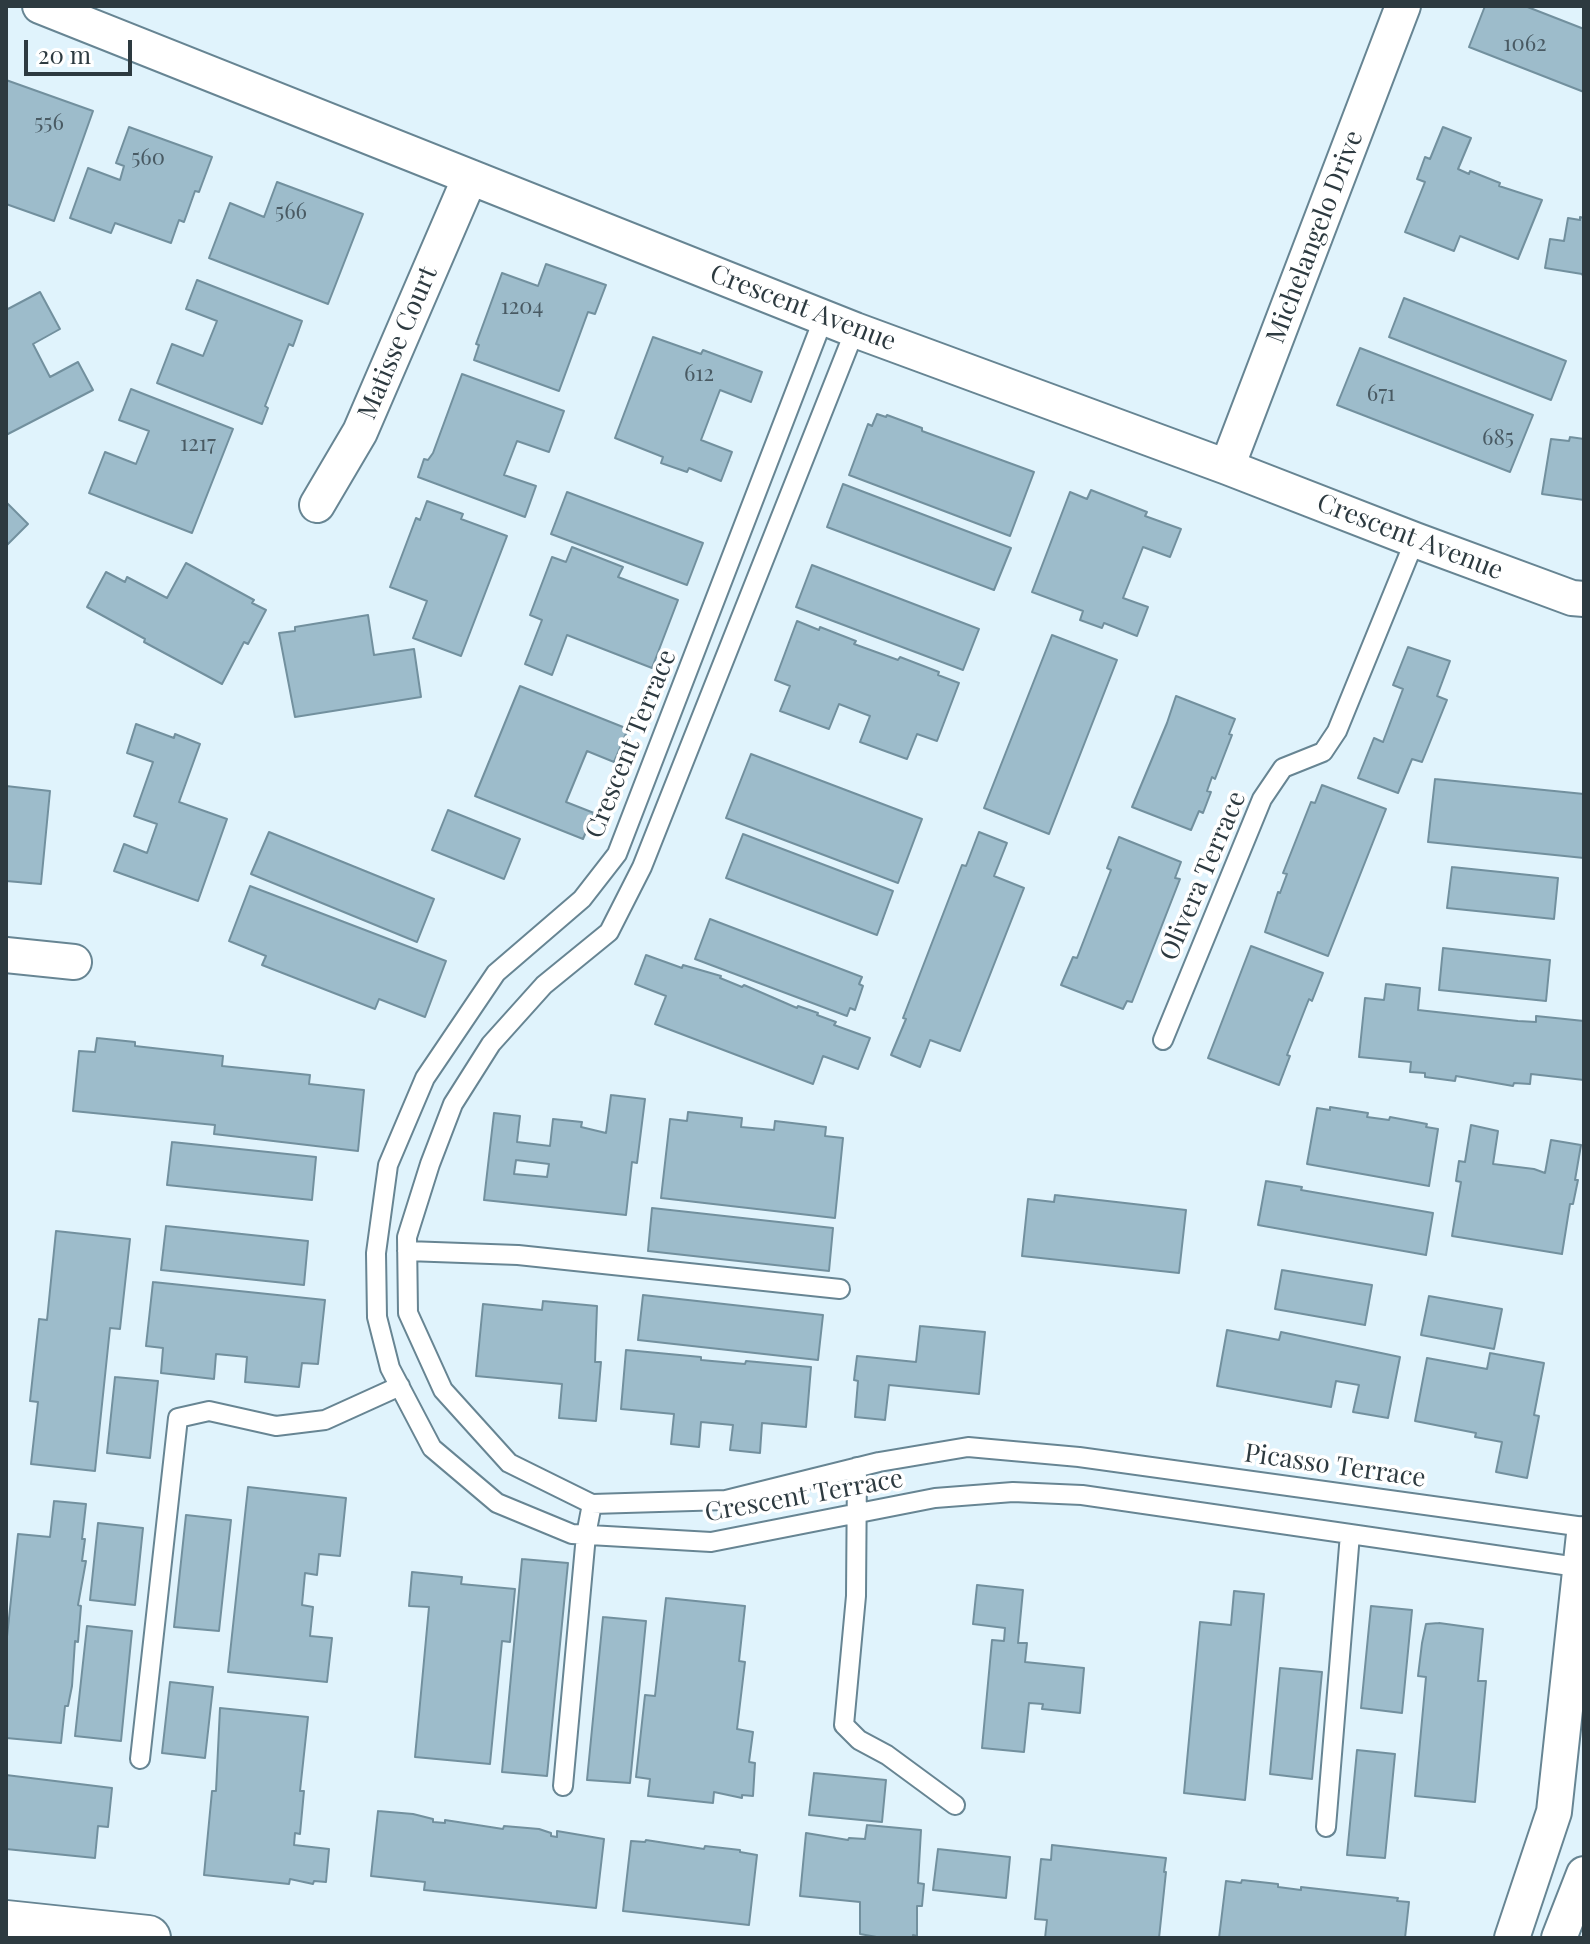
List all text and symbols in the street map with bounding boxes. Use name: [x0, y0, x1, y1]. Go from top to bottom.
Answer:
scale bar: [28, 24, 136, 74]
house number: 1062: [1503, 31, 1547, 57]
text: 20 m: [38, 38, 91, 70]
house number: 556: [34, 110, 64, 136]
street label: Michelangelo Drive: [1260, 126, 1370, 348]
house number: 560: [131, 145, 165, 171]
house number: 566: [275, 199, 307, 225]
street label: Crescent Avenue: [706, 258, 900, 358]
street label: Matisse Court: [352, 262, 444, 424]
house number: 1204: [501, 294, 543, 320]
house number: 612: [684, 361, 714, 387]
house number: 671: [1367, 381, 1395, 407]
house number: 685: [1482, 425, 1514, 451]
house number: 1217: [180, 431, 216, 457]
street label: Crescent Avenue: [1313, 487, 1507, 587]
street label: Crescent Terrace: [579, 645, 683, 843]
street label: Olivera Terrace: [1153, 787, 1253, 965]
street label: Picasso Terrace: [1242, 1438, 1428, 1494]
street label: Crescent Terrace: [702, 1463, 906, 1529]

